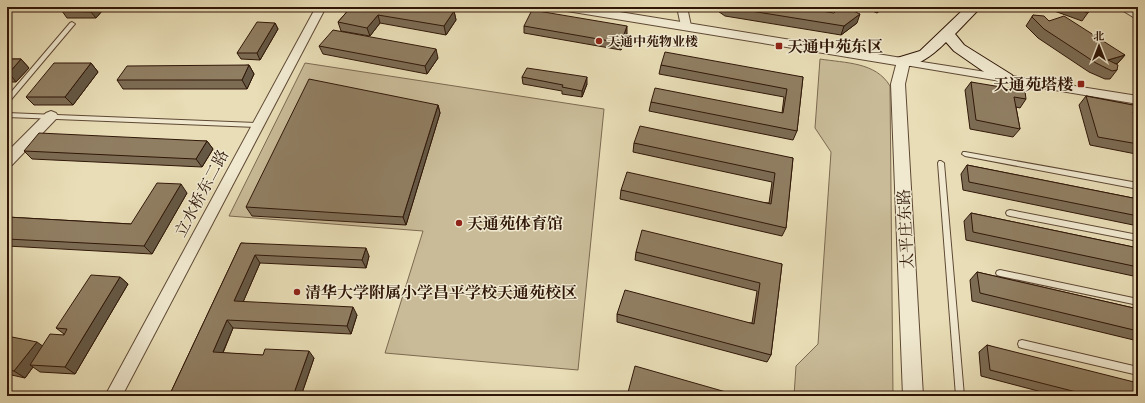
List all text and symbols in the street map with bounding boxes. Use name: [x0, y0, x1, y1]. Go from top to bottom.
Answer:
north arrow: [1079, 26, 1119, 66]
text: 北: [1094, 28, 1105, 44]
place label: 天通中苑物业楼: [607, 32, 698, 51]
place label: 天通中苑东区: [787, 34, 883, 58]
marker: 天通中苑物业楼: [594, 36, 604, 46]
marker: 天通中苑东区: [774, 41, 784, 51]
place label: 天通苑塔楼: [993, 72, 1073, 96]
marker: 天通苑塔楼: [1076, 79, 1086, 89]
street label: 立水桥东二路: [168, 145, 234, 241]
street label: 太平庄东路: [891, 188, 919, 270]
place label: 天通苑体育馆: [467, 211, 563, 235]
marker: 天通苑体育馆: [454, 218, 464, 228]
place label: 清华大学附属小学昌平学校天通苑校区: [305, 280, 577, 304]
marker: 清华大学附属小学昌平学校天通苑校区: [292, 287, 302, 297]

